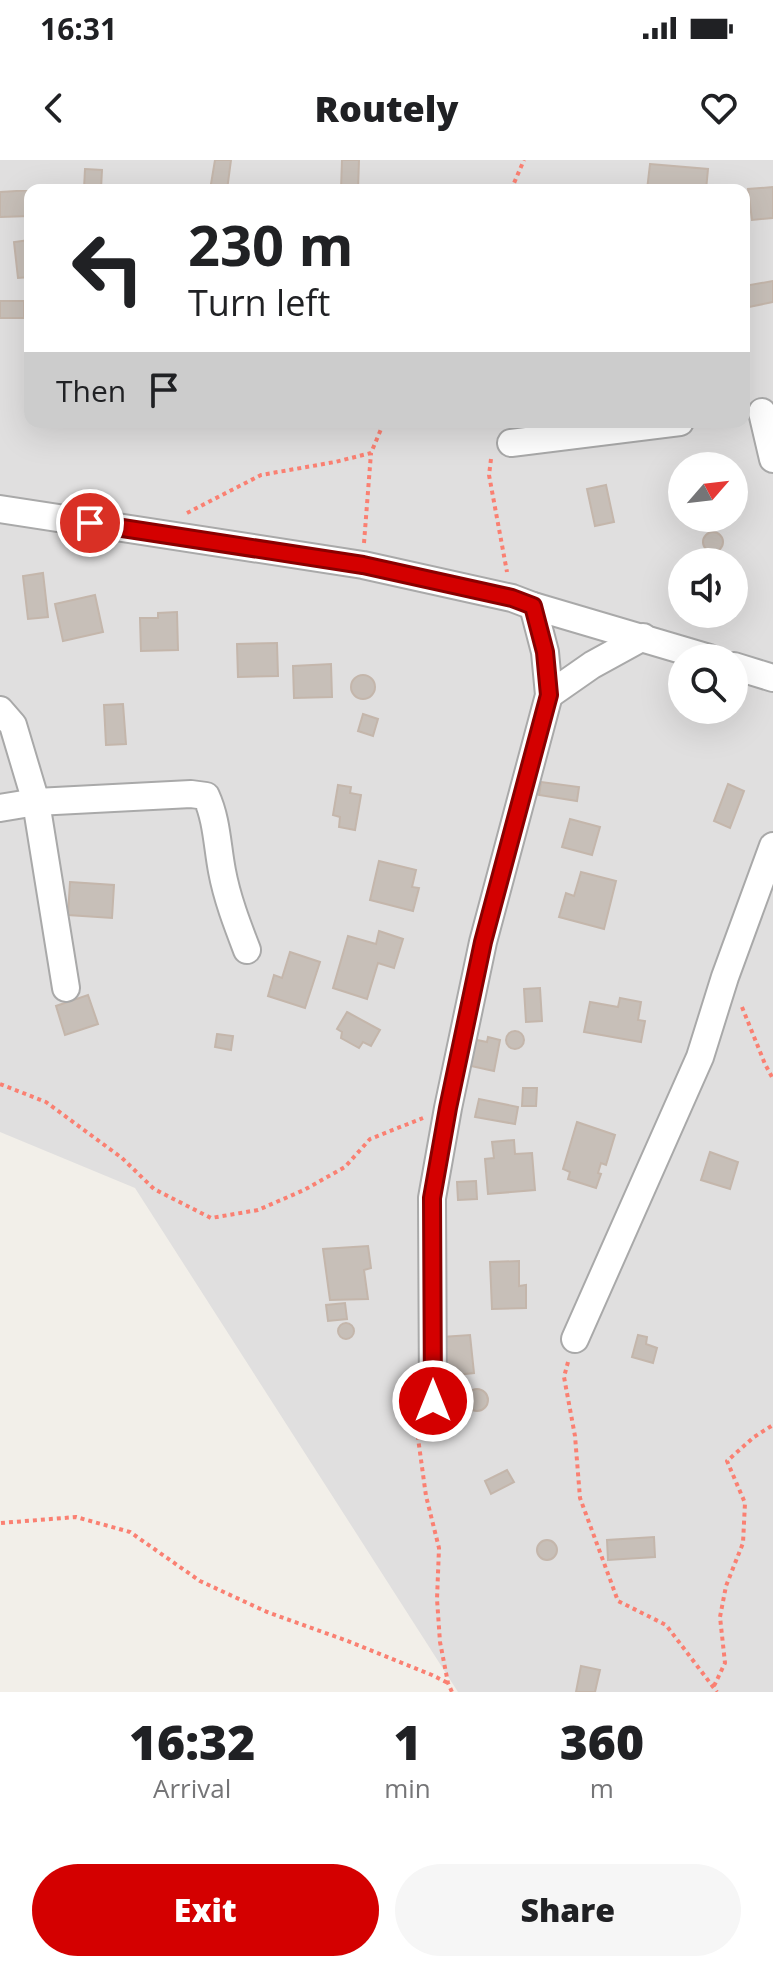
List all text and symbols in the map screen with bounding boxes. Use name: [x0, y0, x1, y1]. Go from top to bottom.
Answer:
text: 16:31: [40, 8, 117, 49]
text: Routely: [315, 84, 458, 133]
icon: back: [32, 86, 76, 130]
icon: heart: [697, 86, 741, 130]
text: 230 m: [188, 206, 354, 282]
icon: left: [56, 216, 160, 320]
text: Turn left: [188, 278, 330, 327]
icon: arrive: [142, 368, 186, 412]
text: Then: [56, 370, 126, 411]
north arrow: [668, 452, 748, 532]
map controls: [668, 452, 748, 724]
pin: [56, 489, 124, 557]
icon: arrive: [68, 501, 112, 545]
button: sound: [668, 548, 748, 628]
button: search: [668, 644, 748, 724]
position arrow: [391, 1359, 475, 1443]
text: 16:32: [129, 1709, 255, 1774]
text: 1: [393, 1709, 422, 1774]
text: 360: [560, 1709, 644, 1774]
text: Arrival: [153, 1770, 231, 1806]
text: min: [384, 1770, 431, 1806]
text: m: [590, 1770, 614, 1806]
button: Exit: [32, 1864, 379, 1956]
button: Share: [395, 1864, 741, 1956]

